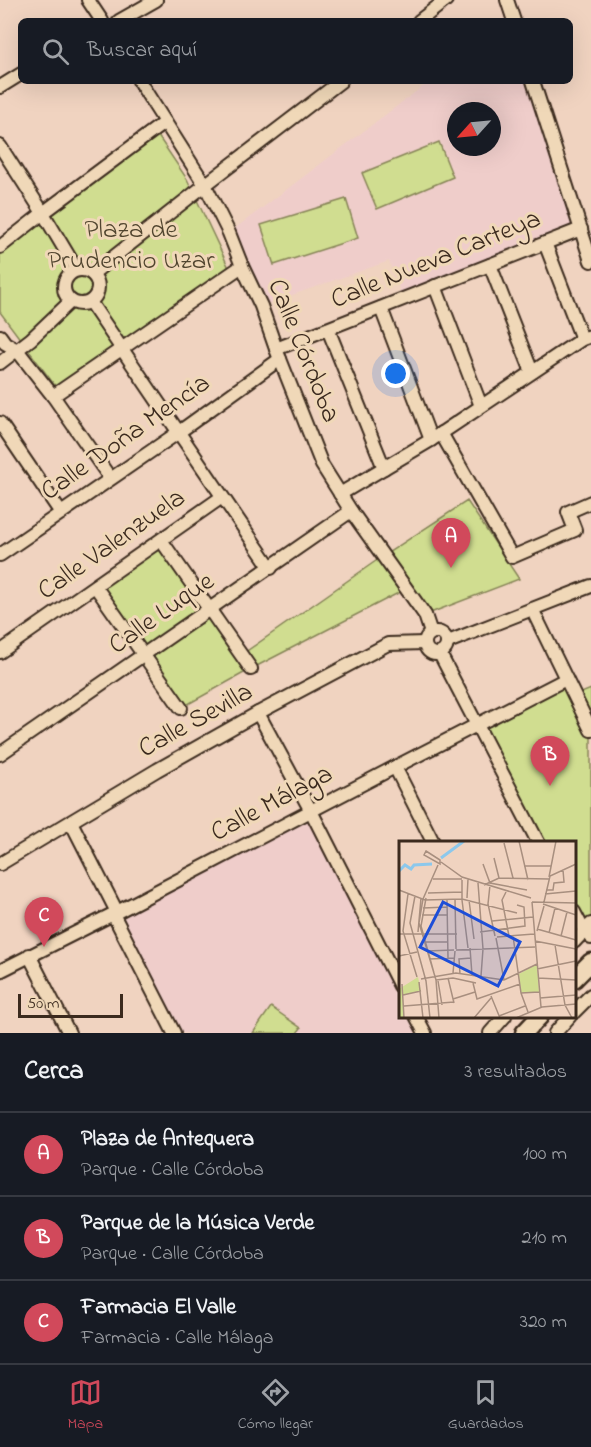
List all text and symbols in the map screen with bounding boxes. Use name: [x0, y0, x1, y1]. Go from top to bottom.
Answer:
search box: [18, 18, 573, 84]
icon: search: [39, 35, 72, 68]
text: Buscar aquí: [87, 35, 197, 67]
north arrow: [447, 102, 501, 156]
street label: Calle Nueva Carteya: [325, 200, 547, 320]
park label: Plaza de Prudencio Uzar: [47, 211, 215, 281]
street label: Calle Córdoba: [256, 273, 350, 429]
your location: [381, 359, 410, 388]
street label: Calle Doña Mencía: [33, 365, 219, 511]
street label: Calle Valenzuela: [30, 480, 194, 610]
pin: A: [432, 518, 470, 568]
street label: Calle Luque: [101, 563, 224, 665]
street label: Calle Sevilla: [132, 673, 260, 769]
pin: B: [530, 736, 570, 786]
street label: Calle Málaga: [204, 756, 340, 852]
inset map: [399, 841, 576, 1018]
pin: C: [24, 898, 63, 947]
scale bar: [18, 991, 123, 1018]
text: 50 m: [27, 992, 59, 1016]
text: Cerca: [24, 1053, 84, 1091]
text: 3 resultados: [464, 1058, 567, 1087]
text: Plaza de Antequera: [81, 1124, 254, 1156]
text: A: [37, 1140, 50, 1169]
text: 100 m: [523, 1140, 567, 1169]
text: Parque · Calle Córdoba: [81, 1156, 264, 1185]
text: Parque de la Música Verde: [81, 1208, 314, 1240]
text: B: [37, 1224, 50, 1253]
text: 210 m: [522, 1224, 567, 1253]
text: Parque · Calle Córdoba: [81, 1240, 264, 1269]
text: Farmacia El Valle: [81, 1292, 236, 1324]
text: C: [38, 1308, 49, 1337]
text: 320 m: [520, 1308, 567, 1337]
text: Farmacia · Calle Málaga: [81, 1324, 274, 1353]
tab: Mapa: [67, 1376, 103, 1436]
tab: Cómo llegar: [238, 1376, 313, 1436]
tab: Guardados: [448, 1376, 524, 1436]

